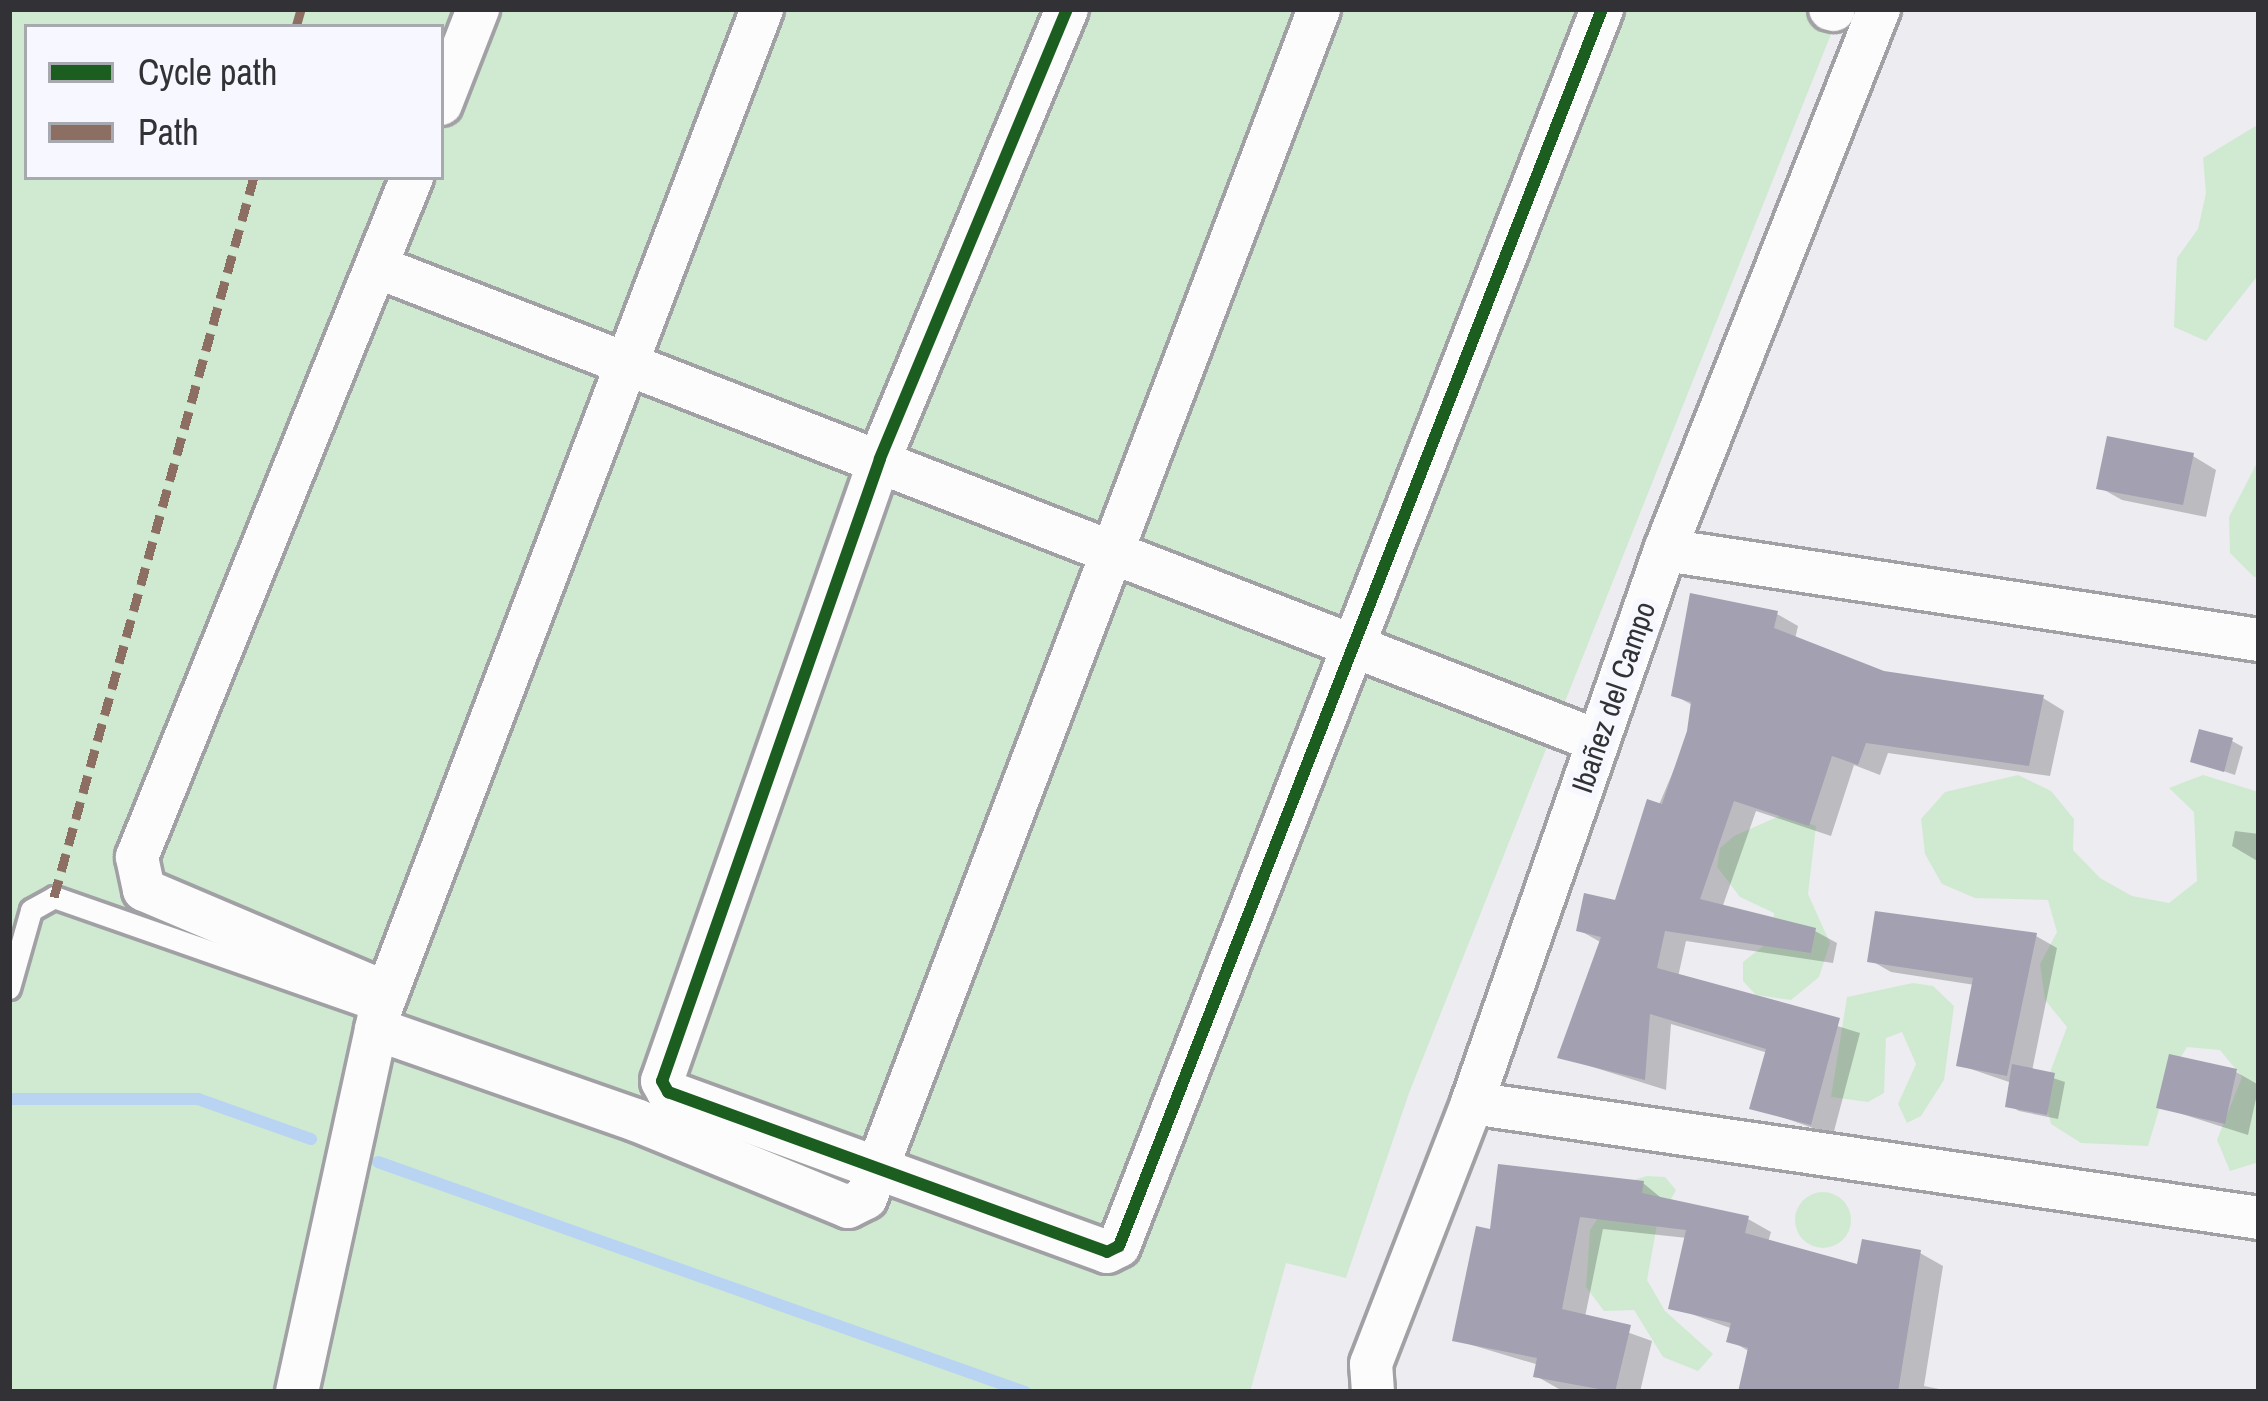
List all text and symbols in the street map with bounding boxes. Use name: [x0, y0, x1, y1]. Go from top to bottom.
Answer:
legend: [24, 24, 444, 180]
text: Cycle path: [138, 48, 277, 96]
text: Path: [138, 108, 199, 156]
street label: Ibañez del Campo: [1563, 597, 1663, 797]

